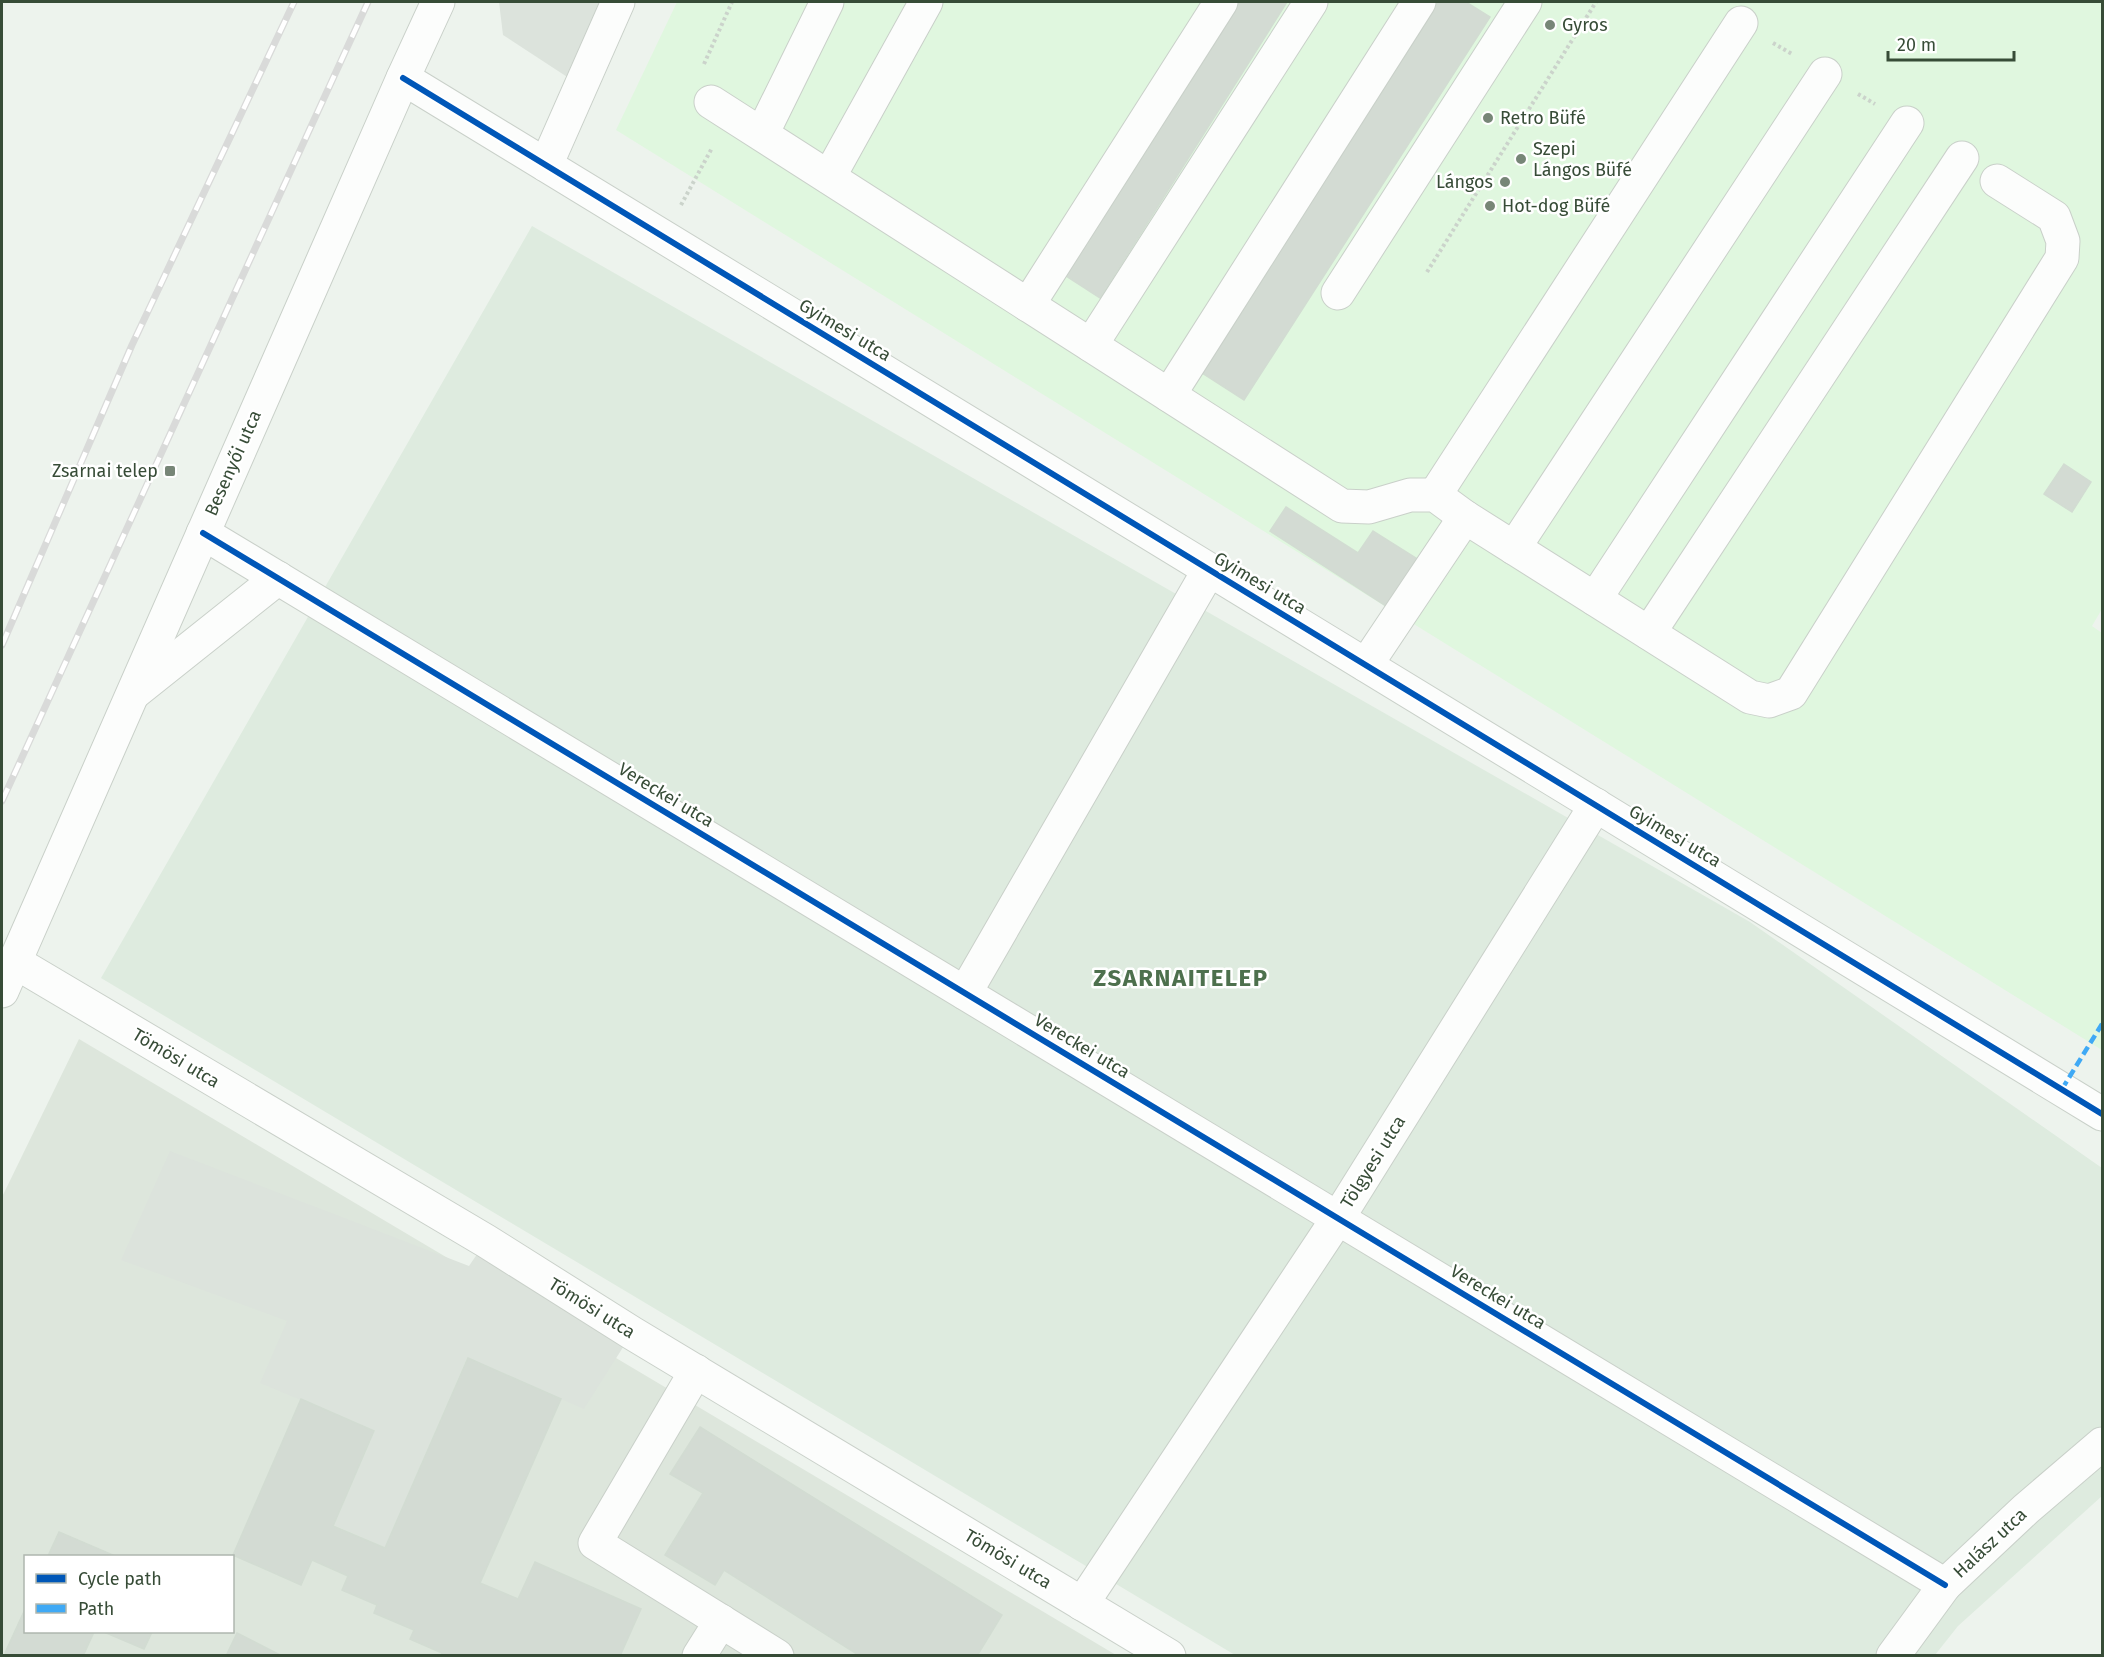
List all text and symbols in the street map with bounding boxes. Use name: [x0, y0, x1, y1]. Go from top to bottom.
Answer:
place label: Gyros: [1562, 14, 1608, 36]
marker: Gyros: [1543, 18, 1557, 32]
scale bar: [1888, 24, 2014, 62]
text: 20 m: [1897, 34, 1936, 56]
place label: Retro Büfé: [1500, 107, 1586, 129]
marker: Retro Büfé: [1481, 111, 1495, 125]
place label: Szepi Lángos Büfé: [1533, 138, 1632, 181]
marker: Szepi Lángos Büfé: [1514, 152, 1528, 166]
place label: Lángos: [1436, 171, 1493, 193]
marker: Lángos: [1498, 175, 1512, 189]
place label: Hot-dog Büfé: [1502, 195, 1610, 217]
marker: Hot-dog Büfé: [1483, 199, 1497, 213]
street label: Gyimesi utca: [795, 294, 895, 366]
street label: Besenyői utca: [200, 407, 266, 519]
place label: Zsarnai telep: [52, 460, 158, 482]
marker: Zsarnai telep: [163, 464, 177, 478]
street label: Gyimesi utca: [1210, 547, 1310, 619]
street label: Vereckei utca: [614, 758, 718, 832]
street label: Gyimesi utca: [1625, 800, 1725, 872]
district label: ZSARNAITELEP: [1093, 964, 1269, 992]
street label: Vereckei utca: [1030, 1009, 1134, 1083]
street label: Tömösi utca: [128, 1023, 224, 1093]
street label: Tölgyesi utca: [1336, 1112, 1410, 1212]
street label: Vereckei utca: [1446, 1260, 1550, 1334]
street label: Tömösi utca: [545, 1273, 639, 1343]
street label: Halász utca: [1949, 1503, 2031, 1583]
street label: Tömösi utca: [960, 1524, 1056, 1594]
legend: [24, 1555, 234, 1633]
text: Cycle path: [78, 1568, 162, 1590]
text: Path: [78, 1598, 114, 1620]

